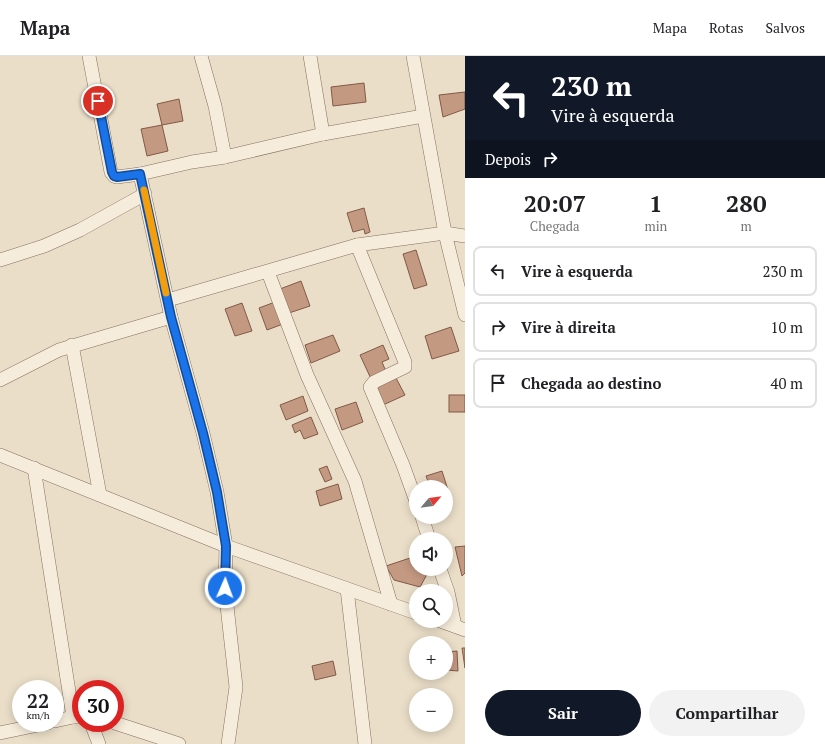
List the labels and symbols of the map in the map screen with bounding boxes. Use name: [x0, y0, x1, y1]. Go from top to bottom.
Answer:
pin: [81, 84, 115, 118]
north arrow: [409, 480, 453, 524]
position arrow: [204, 567, 246, 609]
speed limit sign: 30: [72, 680, 124, 732]

